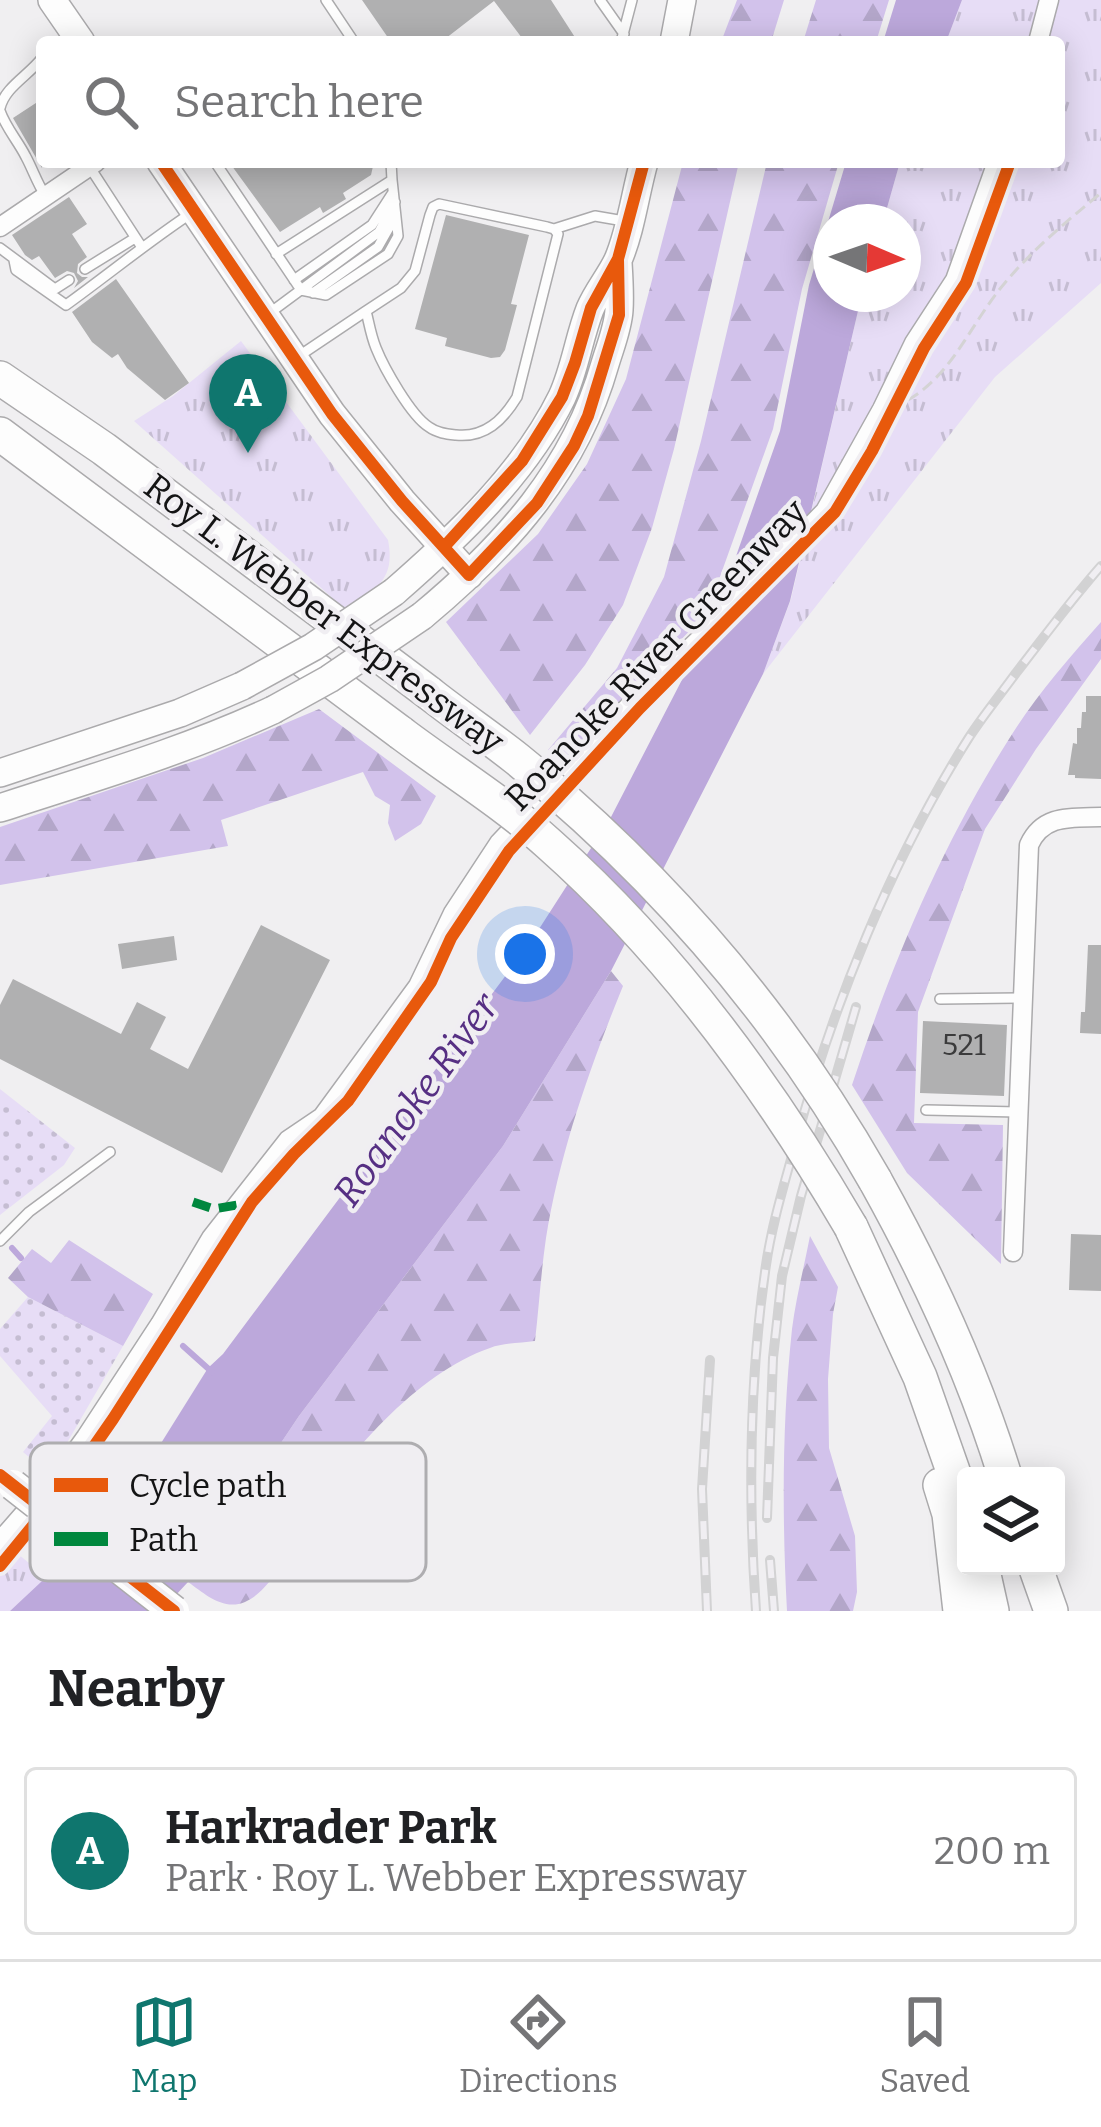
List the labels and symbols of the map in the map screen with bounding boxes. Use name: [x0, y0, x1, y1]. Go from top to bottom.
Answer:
north arrow: [813, 204, 921, 312]
pin: A: [209, 354, 287, 453]
street label: Roy L. Webber Expressway: [136, 464, 513, 764]
street label: Roanoke River Greenway: [496, 489, 817, 820]
your location: [495, 924, 555, 984]
water label: Roanoke River: [324, 983, 510, 1215]
house number: 521: [942, 1027, 986, 1063]
legend: [30, 1443, 426, 1581]
text: Cycle path: [129, 1466, 287, 1506]
text: Path: [129, 1520, 198, 1560]

